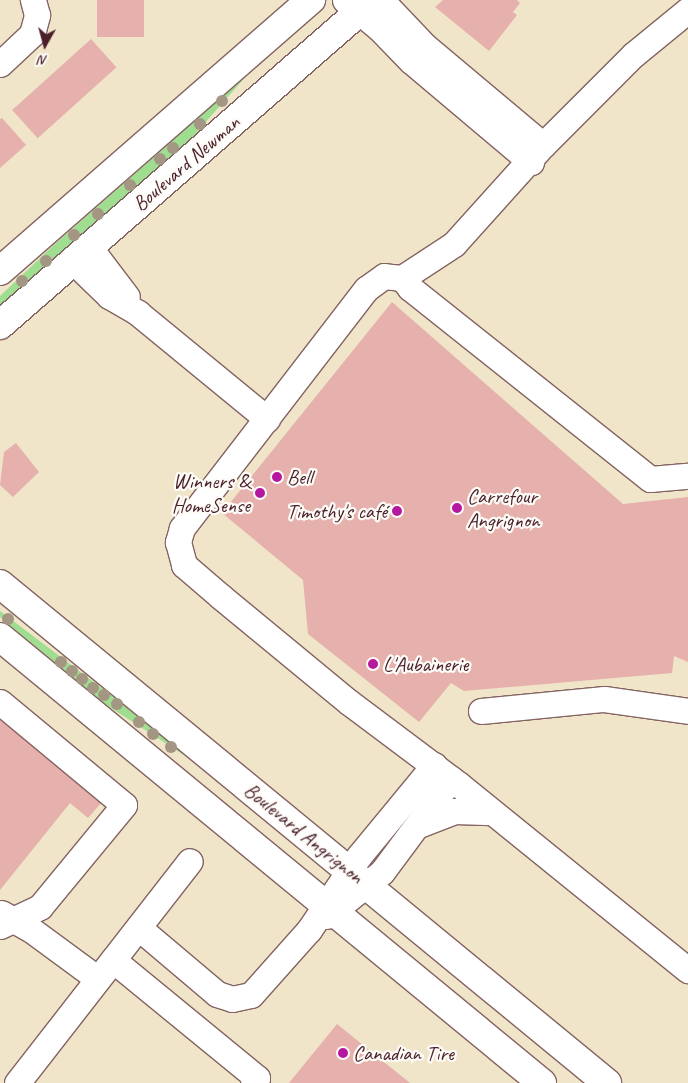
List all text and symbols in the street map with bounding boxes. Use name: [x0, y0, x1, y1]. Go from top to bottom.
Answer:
north arrow: [20, 20, 70, 70]
text: N: [38, 51, 48, 69]
street label: Boulevard Newman: [127, 109, 245, 217]
place label: Bell: [287, 464, 312, 490]
place label: Winners & HomeSense: [172, 468, 250, 518]
marker: Bell: [271, 471, 283, 483]
place label: Carrefour Angrignon: [467, 483, 539, 533]
marker: Winners & HomeSense: [254, 487, 266, 499]
place label: Timothy's café: [286, 498, 387, 524]
marker: Carrefour Angrignon: [451, 502, 463, 514]
marker: Timothy's café: [391, 505, 403, 517]
place label: L'Aubainerie: [383, 651, 468, 677]
marker: L'Aubainerie: [367, 658, 379, 670]
street label: Boulevard Angrignon: [239, 777, 369, 889]
place label: Canadian Tire: [353, 1040, 454, 1066]
marker: Canadian Tire: [337, 1047, 349, 1059]

